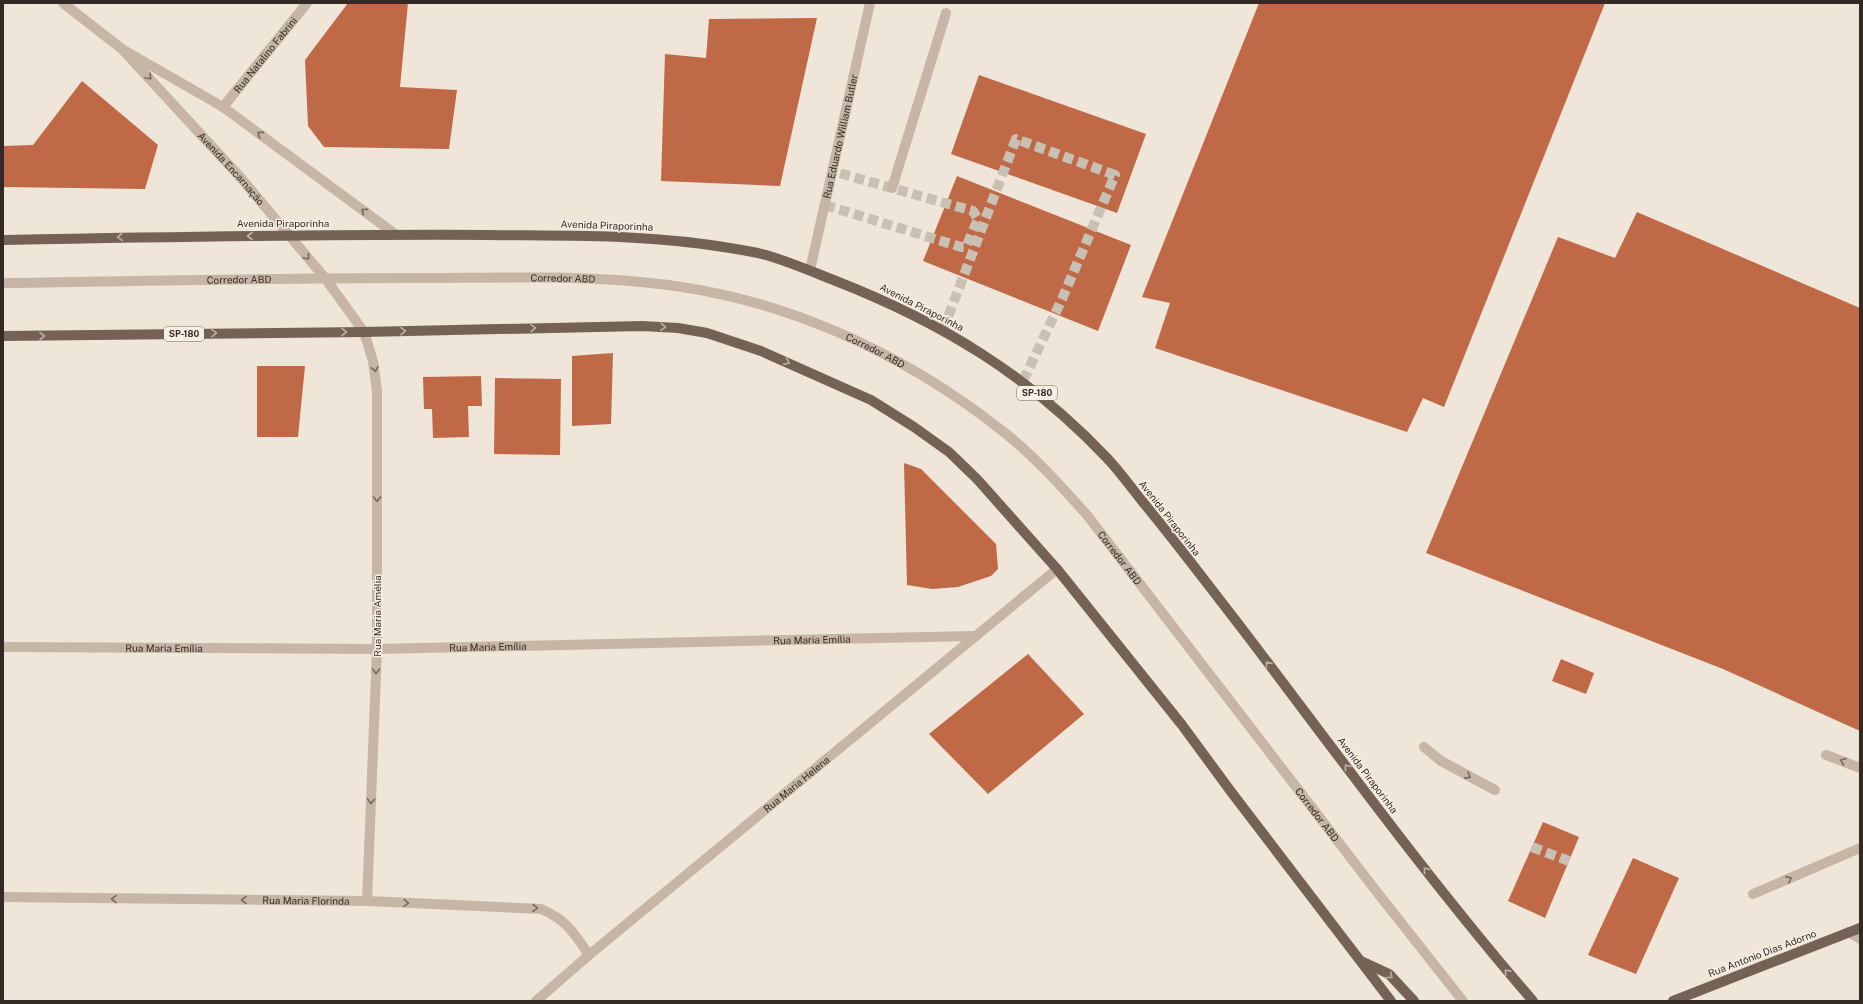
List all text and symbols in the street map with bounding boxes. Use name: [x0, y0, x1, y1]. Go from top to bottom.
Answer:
street label: Rua Natalino Fabrini: [231, 14, 299, 95]
one-way arrow: [144, 73, 151, 80]
street label: Rua Eduardo William Butler: [820, 73, 860, 200]
street label: Avenida Encarnação: [196, 130, 267, 208]
one-way arrow: [257, 132, 264, 139]
one-way arrow: [362, 209, 369, 216]
street label: Avenida Piraporinha: [237, 217, 329, 229]
street label: Avenida Piraporinha: [561, 217, 653, 233]
one-way arrow: [247, 231, 253, 240]
one-way arrow: [117, 233, 123, 242]
one-way arrow: [302, 252, 309, 259]
street label: Corredor ABD: [531, 271, 596, 285]
street label: Corredor ABD: [206, 273, 272, 286]
street label: Avenida Piraporinha: [878, 281, 966, 333]
one-way arrow: [660, 323, 666, 331]
one-way arrow: [530, 324, 536, 332]
road number: SP-180: [164, 327, 204, 341]
one-way arrow: [400, 327, 406, 335]
one-way arrow: [341, 328, 347, 336]
one-way arrow: [211, 329, 217, 338]
one-way arrow: [39, 331, 45, 340]
street label: Corredor ABD: [844, 331, 907, 370]
one-way arrow: [784, 358, 791, 366]
one-way arrow: [370, 366, 378, 372]
road number: SP-180: [1017, 386, 1057, 400]
street label: Avenida Piraporinha: [1137, 478, 1203, 558]
one-way arrow: [373, 496, 381, 502]
street label: Corredor ABD: [1095, 528, 1144, 587]
street label: Rua Maria Amélia: [371, 575, 383, 657]
street label: Rua Maria Emília: [773, 633, 851, 646]
street label: Rua Maria Emília: [449, 640, 527, 653]
street label: Rua Maria Emília: [125, 642, 203, 654]
one-way arrow: [1266, 661, 1273, 668]
one-way arrow: [372, 668, 380, 674]
street label: Avenida Piraporinha: [1335, 734, 1401, 816]
street label: Rua Maria Helena: [761, 753, 832, 815]
one-way arrow: [1840, 758, 1847, 766]
one-way arrow: [1345, 764, 1352, 771]
one-way arrow: [1464, 771, 1471, 778]
street label: Corredor ABD: [1293, 785, 1342, 844]
one-way arrow: [366, 798, 375, 804]
one-way arrow: [1423, 868, 1430, 875]
one-way arrow: [1785, 876, 1793, 884]
one-way arrow: [111, 894, 117, 903]
street label: Rua Maria Florinda: [262, 894, 350, 907]
one-way arrow: [241, 896, 247, 904]
one-way arrow: [403, 898, 409, 907]
one-way arrow: [532, 904, 538, 913]
street label: Rua Antônio Dias Adorno: [1706, 927, 1818, 979]
one-way arrow: [1505, 969, 1512, 976]
one-way arrow: [1385, 971, 1393, 978]

